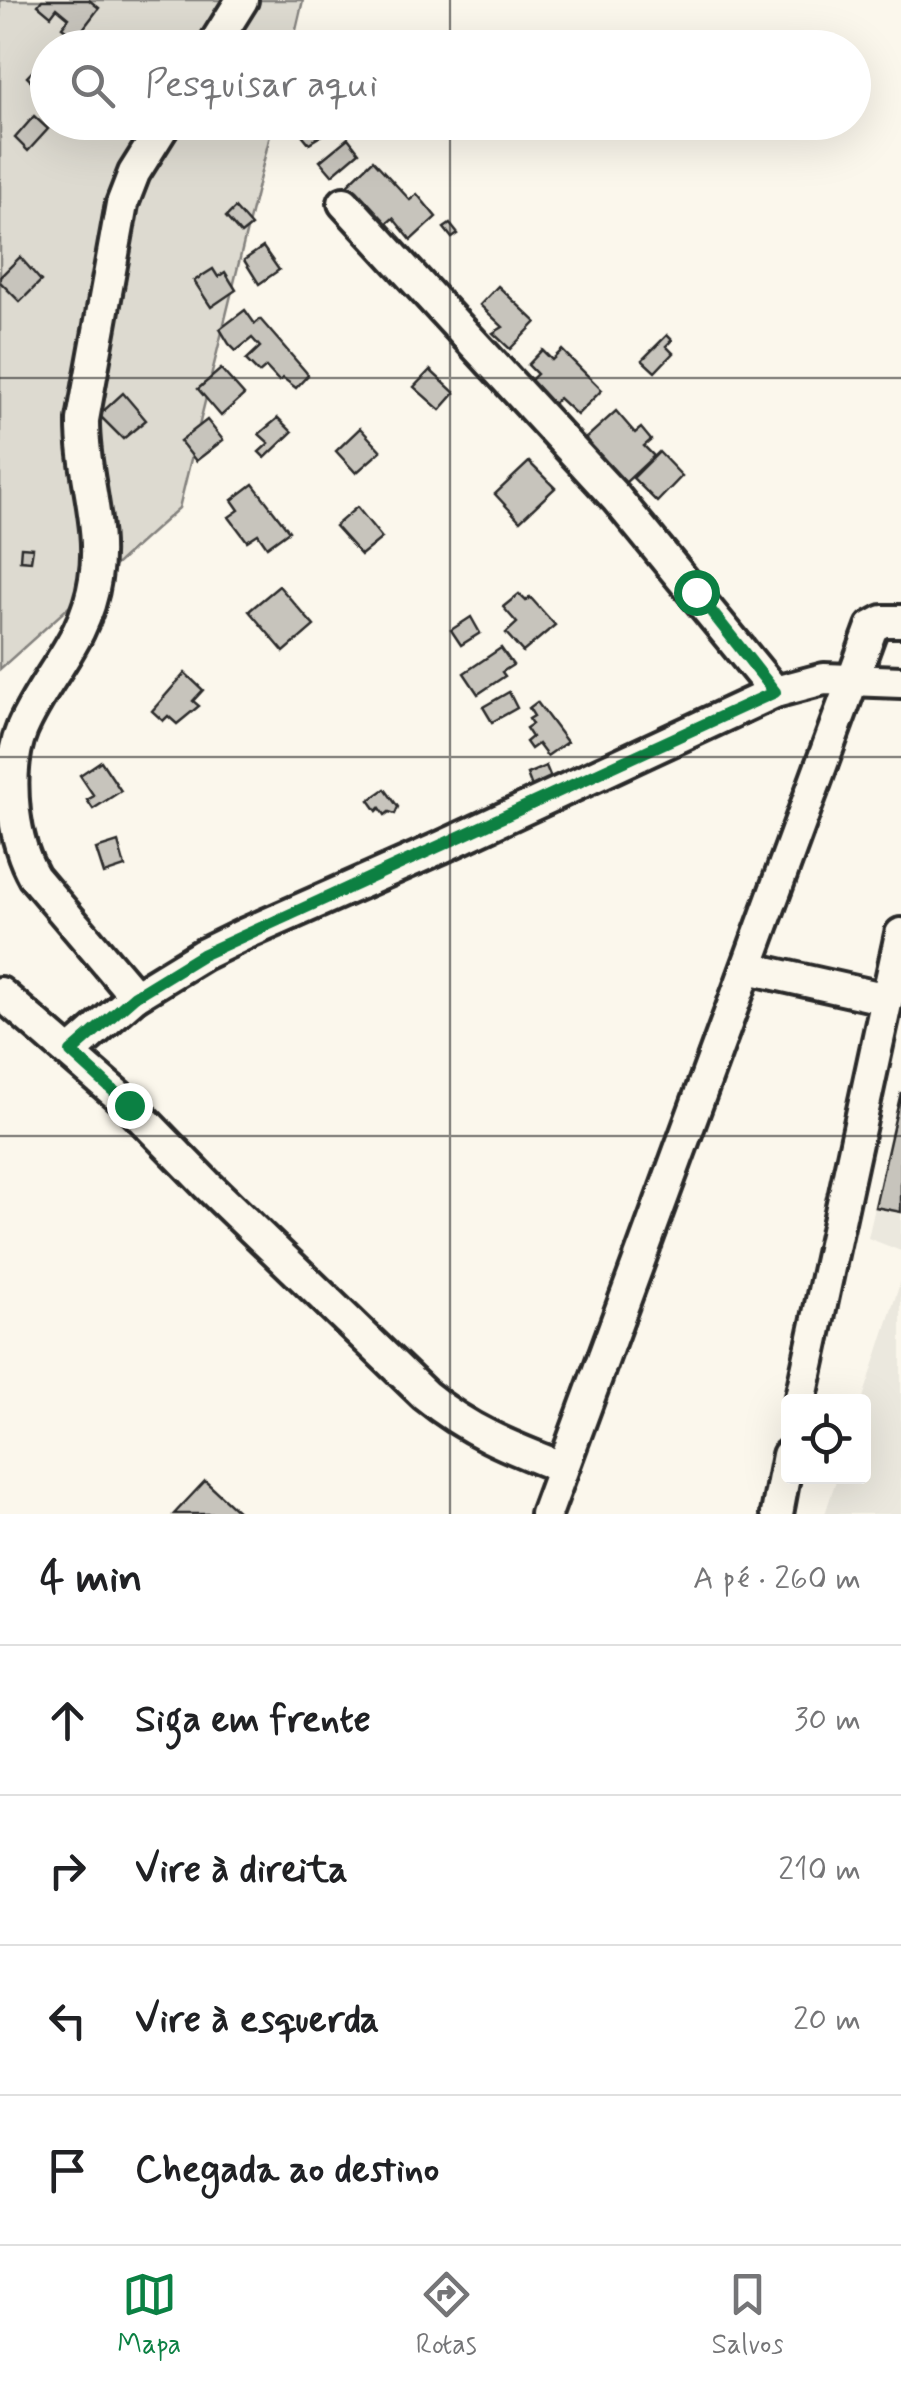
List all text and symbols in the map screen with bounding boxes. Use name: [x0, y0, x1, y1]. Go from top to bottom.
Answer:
search box: [30, 30, 871, 140]
icon: search: [65, 58, 120, 113]
text: Pesquisar aqui: [145, 61, 378, 110]
route start: [674, 570, 720, 616]
route end: [107, 1083, 153, 1129]
map controls: [781, 1394, 871, 1484]
button: locate: [781, 1394, 871, 1484]
text: 4 min: [40, 1552, 142, 1607]
text: A pé · 260 m: [693, 1558, 861, 1600]
icon: ahead: [40, 1693, 95, 1748]
text: Siga em frente: [135, 1696, 371, 1745]
text: 30 m: [794, 1699, 861, 1741]
icon: right: [40, 1843, 95, 1898]
text: Vire à direita: [135, 1846, 348, 1895]
text: 210 m: [778, 1849, 861, 1891]
icon: left: [40, 1993, 95, 2048]
text: Vire à esquerda: [135, 1996, 379, 2045]
text: 20 m: [793, 1999, 861, 2041]
icon: arrive: [40, 2143, 95, 2198]
text: Chegada ao destino: [135, 2146, 439, 2195]
tab: Mapa: [117, 2267, 181, 2364]
tab: Rotas: [416, 2267, 477, 2364]
tab: Salvos: [711, 2267, 784, 2364]

